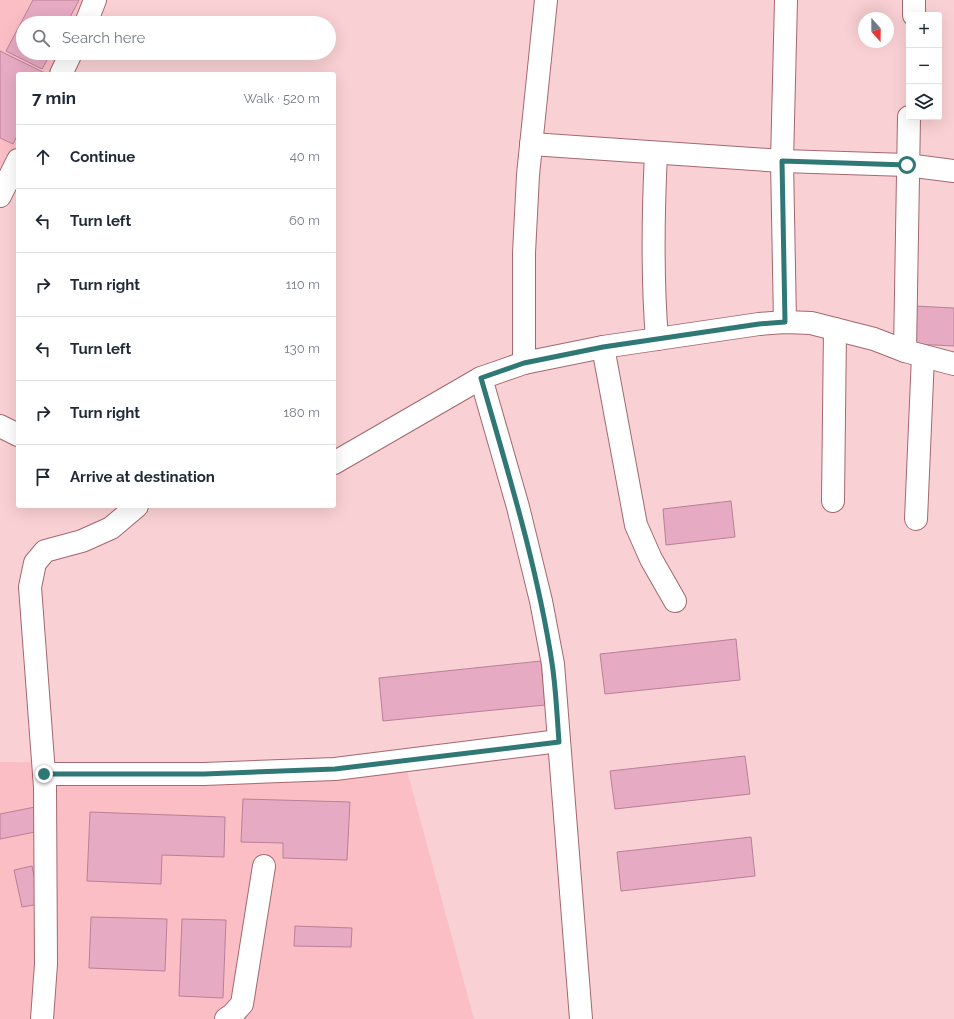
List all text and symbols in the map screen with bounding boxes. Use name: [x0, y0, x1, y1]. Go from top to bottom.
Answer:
north arrow: [858, 12, 894, 48]
map controls: [906, 12, 942, 120]
button: +: [906, 12, 942, 48]
search box: [16, 16, 336, 60]
icon: search: [30, 27, 52, 49]
text: Search here: [62, 29, 145, 47]
button: −: [906, 48, 942, 84]
button: layers: [906, 84, 942, 120]
text: 7 min: [32, 88, 76, 108]
text: Walk · 520 m: [243, 91, 320, 106]
icon: ahead: [32, 146, 54, 168]
text: Continue: [70, 148, 135, 166]
text: 40 m: [290, 149, 320, 164]
route start: [898, 156, 916, 174]
icon: left: [32, 210, 54, 232]
text: Turn left: [70, 212, 131, 230]
text: 60 m: [289, 213, 320, 228]
icon: right: [32, 274, 54, 296]
text: Turn right: [70, 276, 140, 294]
text: 110 m: [286, 277, 320, 292]
icon: left: [32, 338, 54, 360]
text: Turn left: [70, 340, 131, 358]
text: 130 m: [284, 341, 320, 356]
icon: right: [32, 402, 54, 424]
text: Turn right: [70, 404, 140, 422]
text: 180 m: [284, 405, 320, 420]
icon: arrive: [32, 466, 54, 488]
text: Arrive at destination: [70, 468, 215, 486]
route end: [35, 765, 53, 783]

